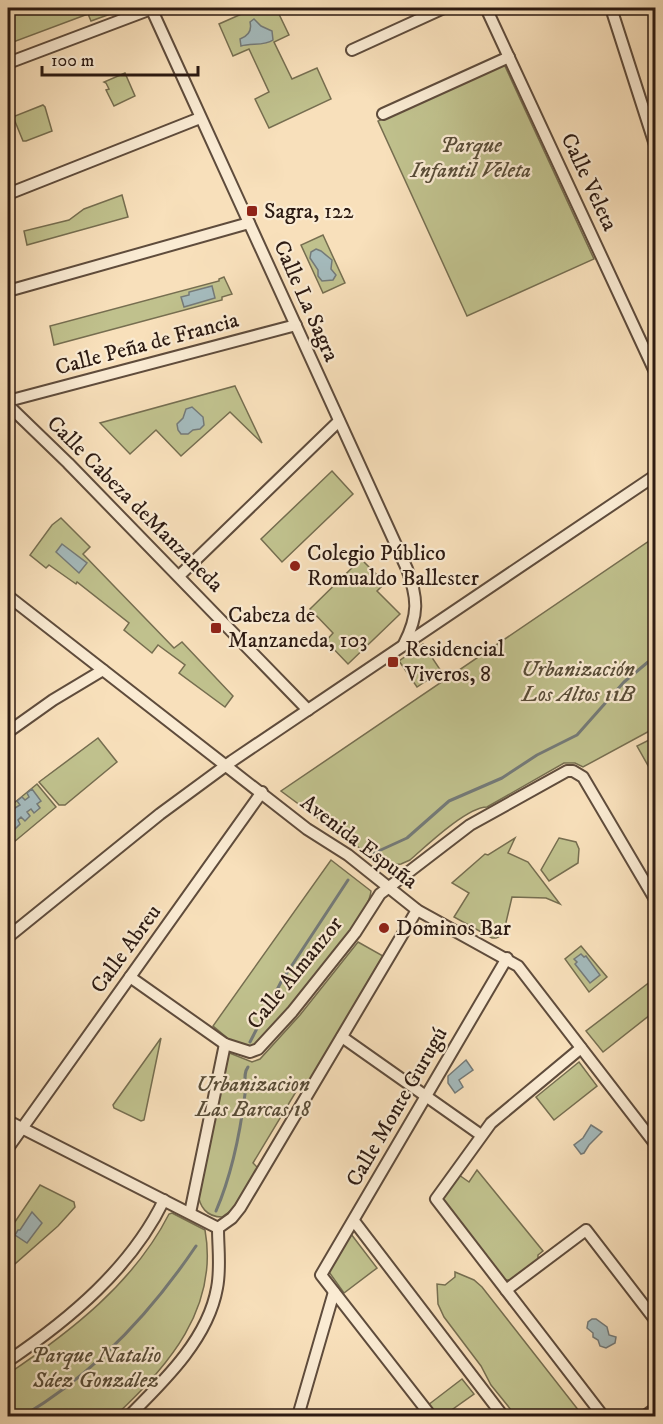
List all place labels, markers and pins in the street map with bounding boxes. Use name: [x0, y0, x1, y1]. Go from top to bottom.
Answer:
place label: Sagra, 122: [264, 198, 354, 225]
marker: Sagra, 122: [245, 204, 259, 218]
place label: Colegio Público Romualdo Ballester: [307, 540, 480, 592]
marker: Colegio Público Romualdo Ballester: [288, 559, 302, 573]
place label: Cabeza de Manzaneda, 103: [228, 602, 368, 654]
marker: Cabeza de Manzaneda, 103: [209, 621, 223, 635]
place label: Residencial Viveros, 8: [404, 636, 505, 688]
marker: Residencial Viveros, 8: [386, 655, 400, 669]
place label: Dominos Bar: [396, 915, 512, 942]
marker: Dominos Bar: [377, 921, 391, 935]

